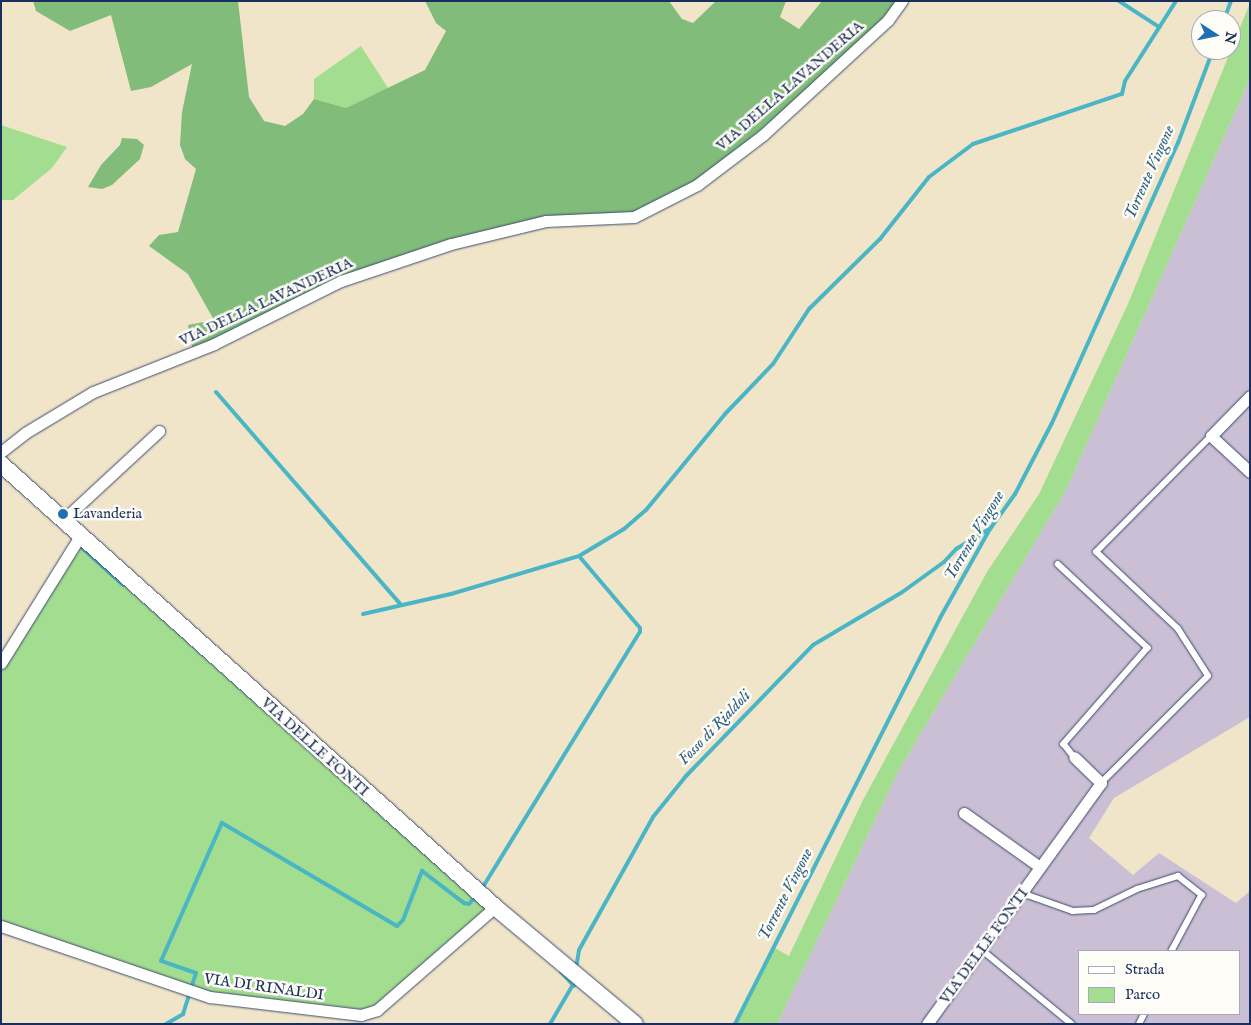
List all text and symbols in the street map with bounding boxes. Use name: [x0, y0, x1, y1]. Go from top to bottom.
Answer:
north arrow: [1191, 10, 1241, 60]
street label: VIA DELLA LAVANDERIA: [713, 17, 867, 155]
text: N: [1220, 30, 1240, 45]
water label: Torrente Vingone: [1121, 123, 1179, 223]
street label: VIA DELLA LAVANDERIA: [176, 254, 356, 350]
water label: Torrente Vingone: [941, 488, 1009, 584]
place label: Lavanderia: [73, 505, 142, 523]
marker: Lavanderia: [57, 508, 69, 520]
water label: Fosso di Rialdoli: [675, 687, 755, 769]
street label: VIA DELLE FONTI: [257, 694, 373, 800]
water label: Torrente Vingone: [754, 846, 818, 944]
street label: VIA DELLE FONTI: [936, 884, 1032, 1008]
legend: [1078, 950, 1241, 1015]
text: Strada: [1125, 960, 1164, 979]
street label: VIA DI RINALDI: [203, 970, 325, 1004]
text: Parco: [1125, 985, 1160, 1004]

